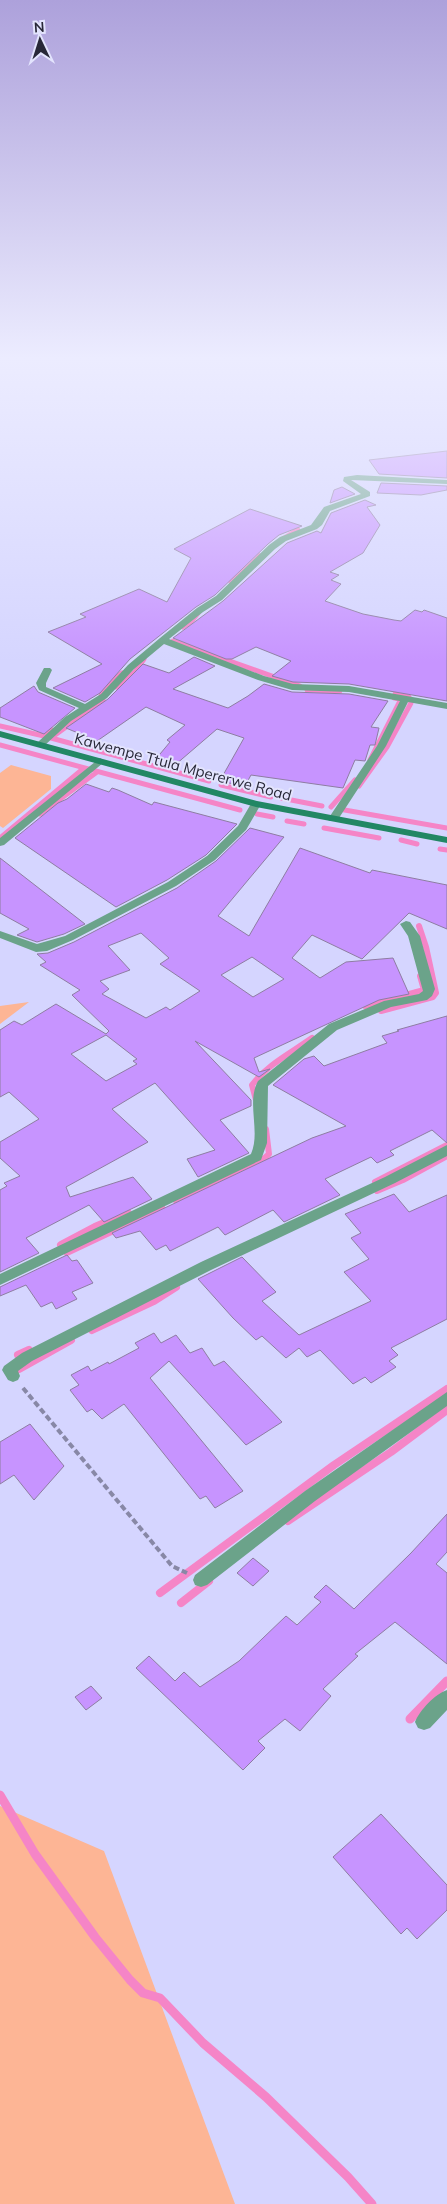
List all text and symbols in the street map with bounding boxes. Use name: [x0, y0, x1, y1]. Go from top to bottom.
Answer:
north arrow: [15, 15, 65, 65]
text: N: [33, 18, 45, 36]
street label: Kawempe Ttula Mpererwe Road: [73, 728, 294, 805]

